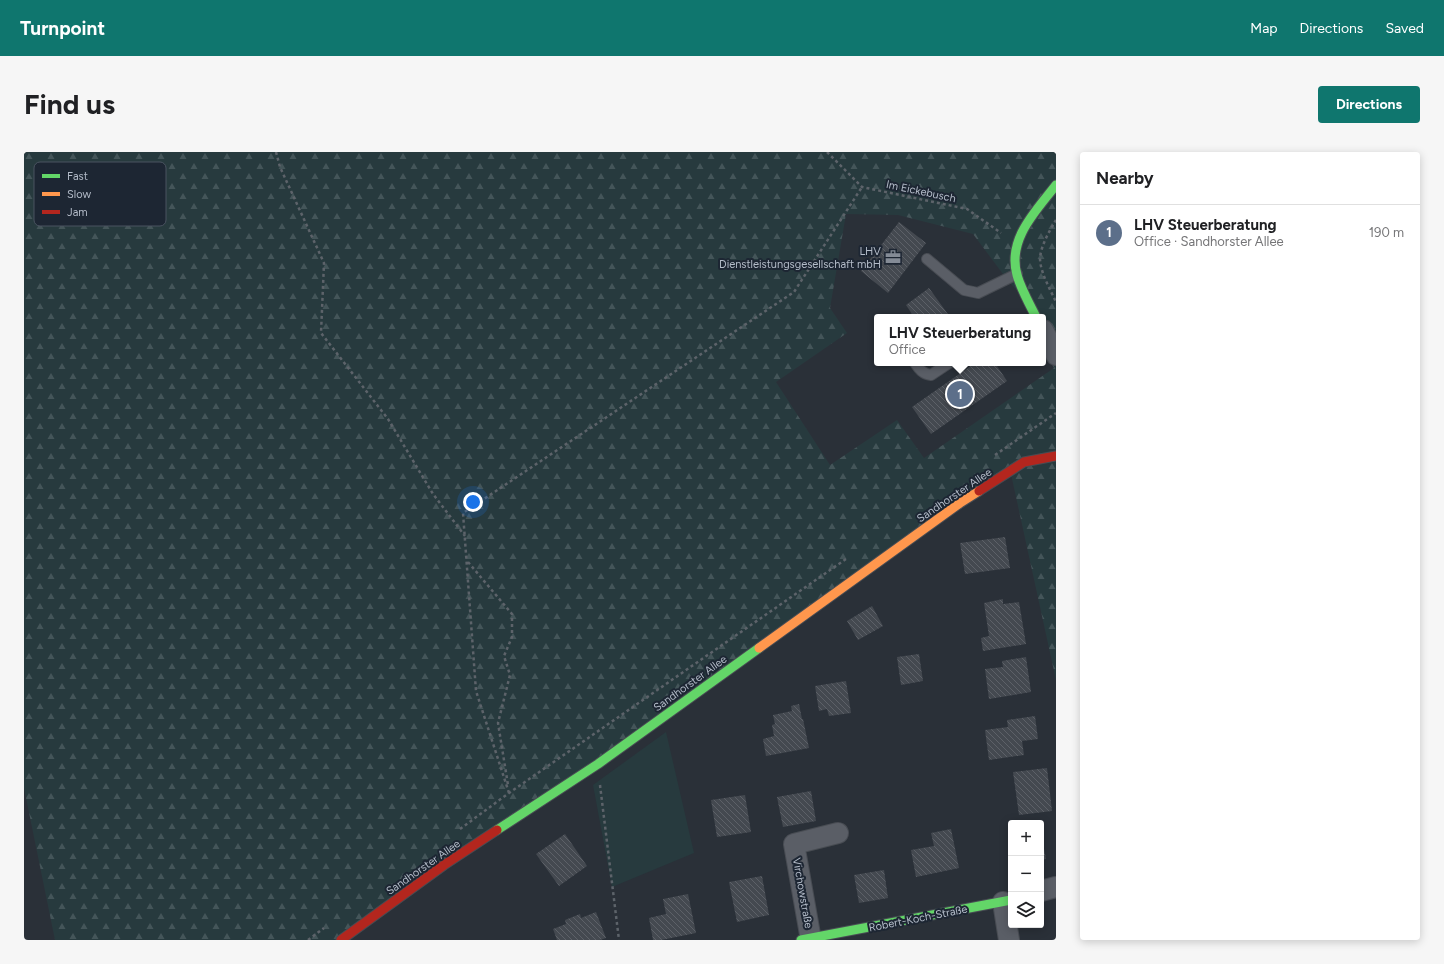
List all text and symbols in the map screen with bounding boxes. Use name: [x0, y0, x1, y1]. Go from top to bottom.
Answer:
text: Turnpoint: [20, 17, 105, 40]
text: Map: [1250, 20, 1278, 37]
text: Directions: [1300, 20, 1363, 37]
text: Saved: [1385, 20, 1424, 37]
button: Directions: [1318, 86, 1420, 123]
text: Find us: [24, 87, 115, 121]
legend: [34, 162, 166, 226]
text: Nearby: [1096, 168, 1154, 188]
text: Fast: [67, 170, 88, 183]
street label: Im Eickebusch: [885, 178, 957, 205]
text: Slow: [67, 188, 91, 201]
text: Jam: [67, 206, 88, 219]
text: LHV Steuerberatung: [1134, 216, 1277, 234]
text: 1: [1106, 225, 1112, 240]
text: 190 m: [1369, 225, 1404, 240]
text: Office · Sandhorster Allee: [1134, 234, 1284, 249]
place label: LHV Dienstleistungsgesellschaft mbH: [719, 245, 881, 271]
office icon: LHV Dienstleistungsgesellschaft mbH: [884, 248, 902, 266]
popup: [874, 314, 1046, 366]
text: LHV Steuerberatung: [889, 324, 1031, 342]
text: Office: [889, 342, 926, 357]
pin: 1: [947, 379, 973, 409]
street label: Sandhorster Allee: [915, 466, 994, 525]
your location: [463, 492, 483, 512]
street label: Sandhorster Allee: [651, 653, 729, 714]
map controls: [1008, 820, 1044, 928]
button: +: [1008, 820, 1044, 856]
street label: Sandhorster Allee: [384, 837, 463, 898]
button: −: [1008, 856, 1044, 892]
street label: Virchowstraße: [790, 857, 815, 930]
button: layers: [1008, 892, 1044, 928]
street label: Robert-Koch-Straße: [868, 903, 969, 934]

